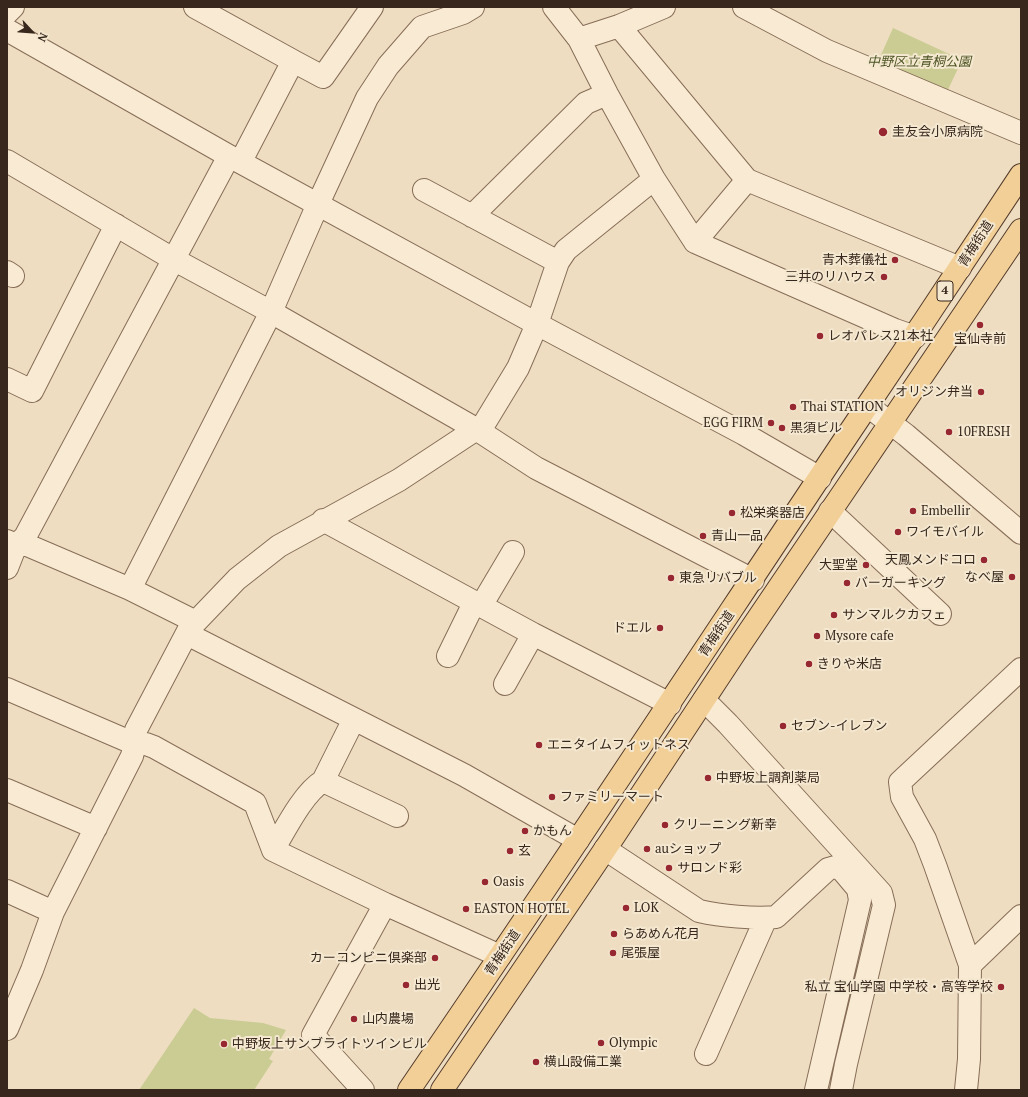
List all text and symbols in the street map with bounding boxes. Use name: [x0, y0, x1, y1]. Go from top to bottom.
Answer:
north arrow: [12, 12, 52, 52]
text: N: [35, 30, 51, 44]
park label: 中野区立青桐公園: [867, 54, 971, 70]
place label: 圭友会小原病院: [892, 124, 983, 140]
marker: 圭友会小原病院: [877, 126, 889, 138]
street label: 青梅街道: [955, 218, 997, 270]
place label: 青木葬儀社: [822, 252, 887, 268]
marker: 青木葬儀社: [890, 255, 900, 265]
place label: 三井のリハウス: [785, 269, 876, 285]
marker: 三井のリハウス: [879, 272, 889, 282]
road number: 4: [937, 281, 953, 301]
marker: 宝仙寺前: [975, 320, 985, 330]
place label: レオパレス21本社: [828, 328, 933, 344]
marker: レオパレス21本社: [815, 331, 825, 341]
place label: 宝仙寺前: [954, 331, 1006, 347]
place label: オリジン弁当: [895, 384, 973, 400]
marker: オリジン弁当: [976, 387, 986, 397]
place label: Thai STATION: [801, 399, 884, 415]
marker: Thai STATION: [788, 402, 798, 412]
place label: EGG FIRM: [703, 415, 763, 431]
marker: EGG FIRM: [766, 418, 776, 428]
place label: 黒須ビル: [790, 420, 842, 436]
marker: 黒須ビル: [777, 423, 787, 433]
place label: 10FRESH: [957, 424, 1010, 440]
marker: 10FRESH: [944, 427, 954, 437]
place label: Embellir: [921, 503, 970, 519]
place label: 松栄楽器店: [740, 505, 805, 521]
marker: Embellir: [908, 506, 918, 516]
marker: 松栄楽器店: [727, 508, 737, 518]
place label: ワイモバイル: [906, 524, 984, 540]
marker: ワイモバイル: [893, 527, 903, 537]
place label: 青山一品: [711, 528, 763, 544]
marker: 青山一品: [698, 531, 708, 541]
place label: 天鳳メンドコロ: [885, 552, 976, 568]
marker: 天鳳メンドコロ: [979, 555, 989, 565]
place label: 大聖堂: [819, 557, 858, 573]
marker: 大聖堂: [861, 560, 871, 570]
place label: なべ屋: [965, 569, 1004, 585]
place label: 東急リバブル: [679, 570, 757, 586]
marker: なべ屋: [1007, 572, 1017, 582]
marker: 東急リバブル: [666, 573, 676, 583]
place label: バーガーキング: [855, 575, 946, 591]
marker: バーガーキング: [842, 578, 852, 588]
place label: サンマルクカフェ: [842, 607, 946, 623]
street label: 青梅街道: [696, 608, 738, 660]
marker: サンマルクカフェ: [829, 610, 839, 620]
place label: ドエル: [613, 620, 652, 636]
marker: ドエル: [655, 623, 665, 633]
place label: Mysore cafe: [825, 628, 894, 644]
marker: Mysore cafe: [812, 631, 822, 641]
place label: きりや米店: [817, 656, 882, 672]
marker: きりや米店: [804, 659, 814, 669]
place label: セブン-イレブン: [791, 718, 888, 734]
marker: セブン-イレブン: [778, 721, 788, 731]
place label: エニタイムフィットネス: [547, 737, 690, 753]
marker: エニタイムフィットネス: [534, 740, 544, 750]
place label: 中野坂上調剤薬局: [716, 770, 820, 786]
marker: 中野坂上調剤薬局: [703, 773, 713, 783]
place label: ファミリーマート: [560, 789, 664, 805]
marker: ファミリーマート: [547, 792, 557, 802]
place label: クリーニング新幸: [673, 817, 777, 833]
marker: クリーニング新幸: [660, 820, 670, 830]
place label: かもん: [533, 823, 572, 839]
marker: かもん: [520, 826, 530, 836]
place label: auショップ: [655, 841, 721, 857]
place label: 玄: [518, 843, 531, 859]
marker: auショップ: [642, 844, 652, 854]
marker: 玄: [505, 846, 515, 856]
place label: サロンド彩: [677, 860, 742, 876]
marker: サロンド彩: [664, 863, 674, 873]
place label: Oasis: [493, 874, 524, 890]
marker: Oasis: [480, 877, 490, 887]
place label: LOK: [634, 900, 659, 916]
place label: EASTON HOTEL: [474, 901, 569, 917]
marker: LOK: [621, 903, 631, 913]
marker: EASTON HOTEL: [461, 904, 471, 914]
place label: らあめん花月: [622, 926, 700, 942]
street label: 青梅街道: [482, 927, 524, 979]
marker: らあめん花月: [609, 929, 619, 939]
place label: 尾張屋: [621, 945, 660, 961]
marker: 尾張屋: [608, 948, 618, 958]
place label: カーコンビニ倶楽部: [310, 950, 427, 966]
marker: カーコンビニ倶楽部: [430, 953, 440, 963]
place label: 出光: [414, 977, 440, 993]
place label: 私立 宝仙学園 中学校・高等学校: [805, 979, 993, 995]
marker: 出光: [401, 980, 411, 990]
marker: 私立 宝仙学園 中学校・高等学校: [996, 982, 1006, 992]
place label: 山内農場: [362, 1011, 414, 1027]
marker: 山内農場: [349, 1014, 359, 1024]
place label: Olympic: [609, 1035, 658, 1051]
place label: 中野坂上サンブライトツインビル: [232, 1036, 427, 1052]
marker: Olympic: [596, 1038, 606, 1048]
marker: 中野坂上サンブライトツインビル: [219, 1039, 229, 1049]
place label: 横山設備工業: [544, 1054, 622, 1070]
marker: 横山設備工業: [531, 1057, 541, 1067]

